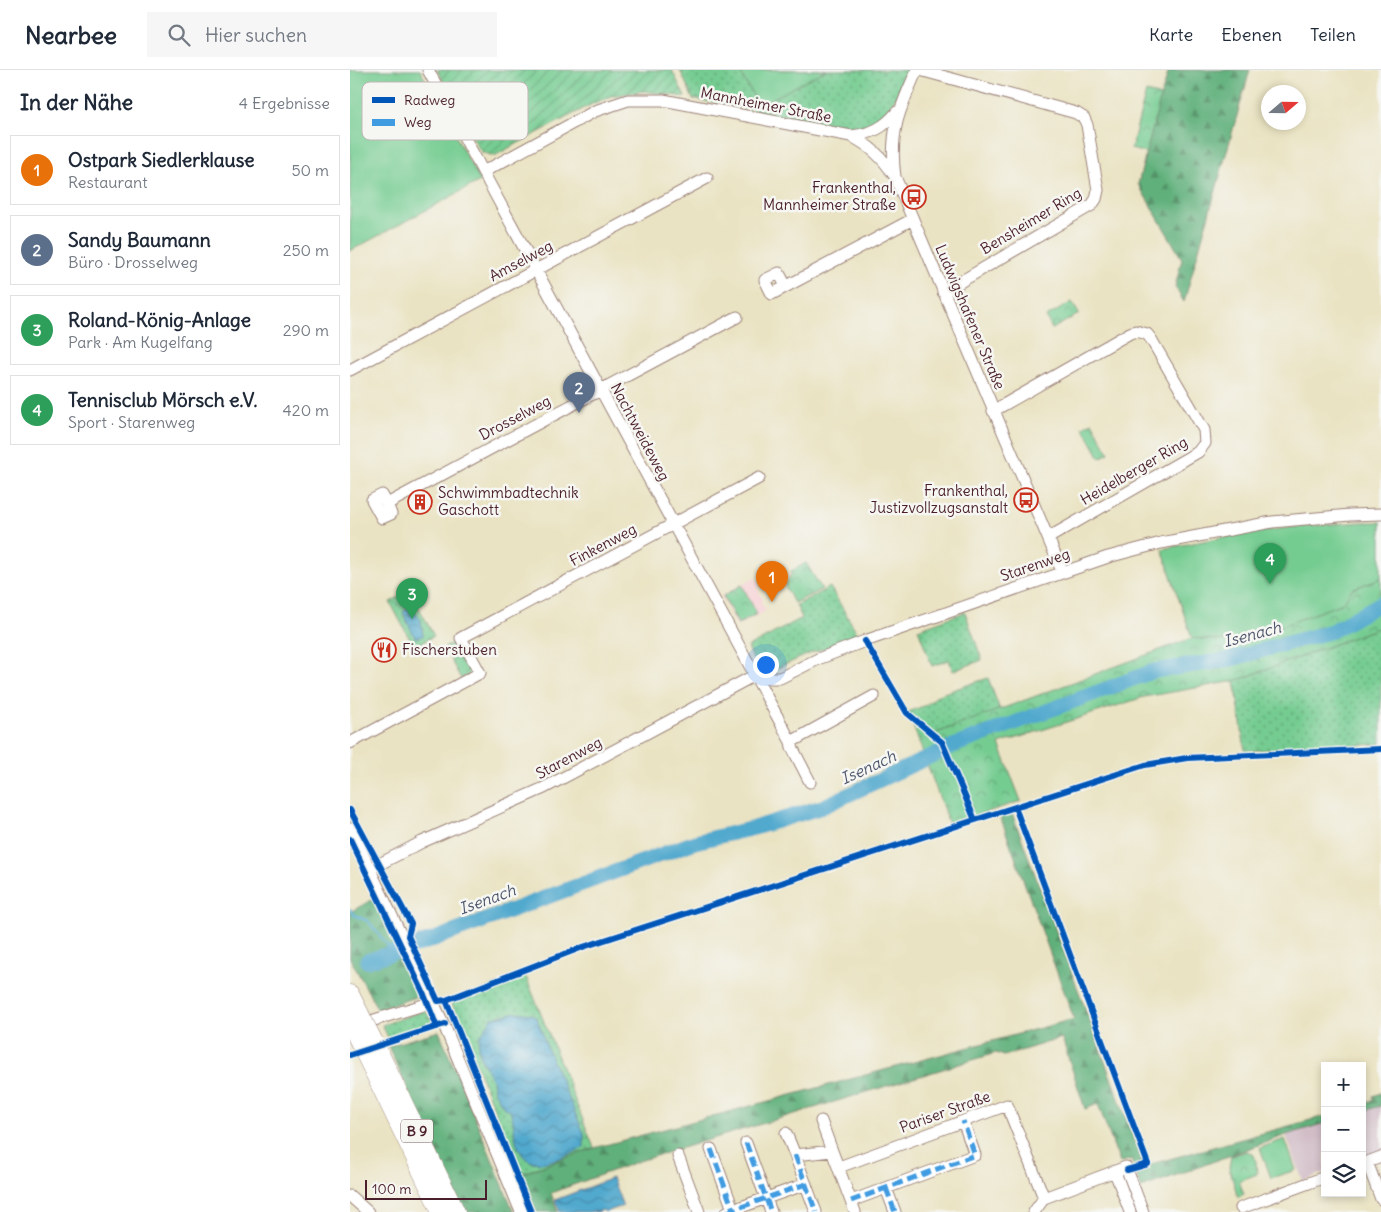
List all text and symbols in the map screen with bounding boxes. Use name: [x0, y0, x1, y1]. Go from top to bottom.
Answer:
search box: [147, 12, 497, 57]
text: Nearbee: [25, 20, 117, 50]
icon: search: [165, 21, 193, 49]
text: Hier suchen: [205, 23, 307, 47]
text: Karte: [1149, 23, 1193, 46]
text: Ebenen: [1221, 23, 1282, 46]
text: Teilen: [1310, 23, 1356, 46]
legend: [362, 82, 528, 140]
street label: Mannheimer Straße: [699, 83, 833, 127]
north arrow: [1261, 85, 1306, 130]
text: In der Nähe: [20, 89, 133, 116]
text: Radweg: [404, 91, 455, 109]
text: 4 Ergebnisse: [239, 93, 330, 113]
text: Weg: [404, 113, 432, 131]
text: Ostpark Siedlerklause: [68, 148, 255, 172]
text: 1: [34, 160, 40, 180]
text: 50 m: [291, 160, 329, 180]
text: Restaurant: [68, 172, 148, 192]
place label: Frankenthal, Mannheimer Straße: [763, 178, 896, 214]
street label: Bensheimer Ring: [977, 183, 1085, 258]
bus stop icon: Frankenthal, Mannheimer Straße: [901, 184, 927, 210]
text: Sandy Baumann: [68, 228, 211, 252]
street label: Amselweg: [486, 236, 556, 285]
text: 2: [33, 240, 41, 260]
text: 250 m: [283, 240, 329, 260]
street label: Ludwigshafener Straße: [931, 241, 1010, 392]
text: Büro · Drosselweg: [68, 252, 198, 272]
text: Roland-König-Anlage: [68, 308, 251, 332]
text: 3: [32, 320, 42, 340]
text: 290 m: [283, 320, 329, 340]
text: Park · Am Kugelfang: [68, 332, 213, 352]
pin: 2: [563, 372, 595, 413]
street label: Nachtweideweg: [607, 380, 674, 484]
text: Tennisclub Mörsch e.V.: [68, 388, 257, 412]
street label: Drosselweg: [476, 391, 554, 444]
text: 4: [32, 400, 42, 420]
text: 420 m: [283, 400, 329, 420]
text: Sport · Starenweg: [68, 412, 195, 432]
street label: Heidelberger Ring: [1077, 432, 1191, 509]
place label: Frankenthal, Justizvollzugsanstalt: [870, 481, 1008, 517]
place label: Schwimmbadtechnik Gaschott: [438, 483, 579, 519]
bus stop icon: Frankenthal, Justizvollzugsanstalt: [1013, 487, 1039, 513]
building icon: Schwimmbadtechnik Gaschott: [407, 489, 433, 515]
street label: Finkenweg: [566, 519, 639, 570]
pin: 4: [1254, 543, 1286, 584]
street label: Starenweg: [998, 544, 1072, 585]
pin: 1: [756, 561, 788, 602]
pin: 3: [396, 578, 428, 619]
water label: Isenach: [1221, 617, 1284, 651]
restaurant icon: Fischerstuben: [371, 637, 397, 663]
place label: Fischerstuben: [402, 640, 497, 659]
your location: [753, 652, 779, 678]
street label: Starenweg: [532, 732, 605, 783]
water label: Isenach: [837, 745, 899, 788]
water label: Isenach: [456, 879, 519, 918]
map controls: [1321, 1062, 1366, 1197]
button: +: [1321, 1062, 1366, 1107]
street label: Pariser Straße: [897, 1086, 993, 1137]
button: −: [1321, 1107, 1366, 1152]
road number: B 9: [401, 1120, 433, 1142]
button: layers: [1321, 1152, 1366, 1197]
scale bar: [365, 1177, 488, 1200]
text: 100 m: [372, 1180, 412, 1198]

